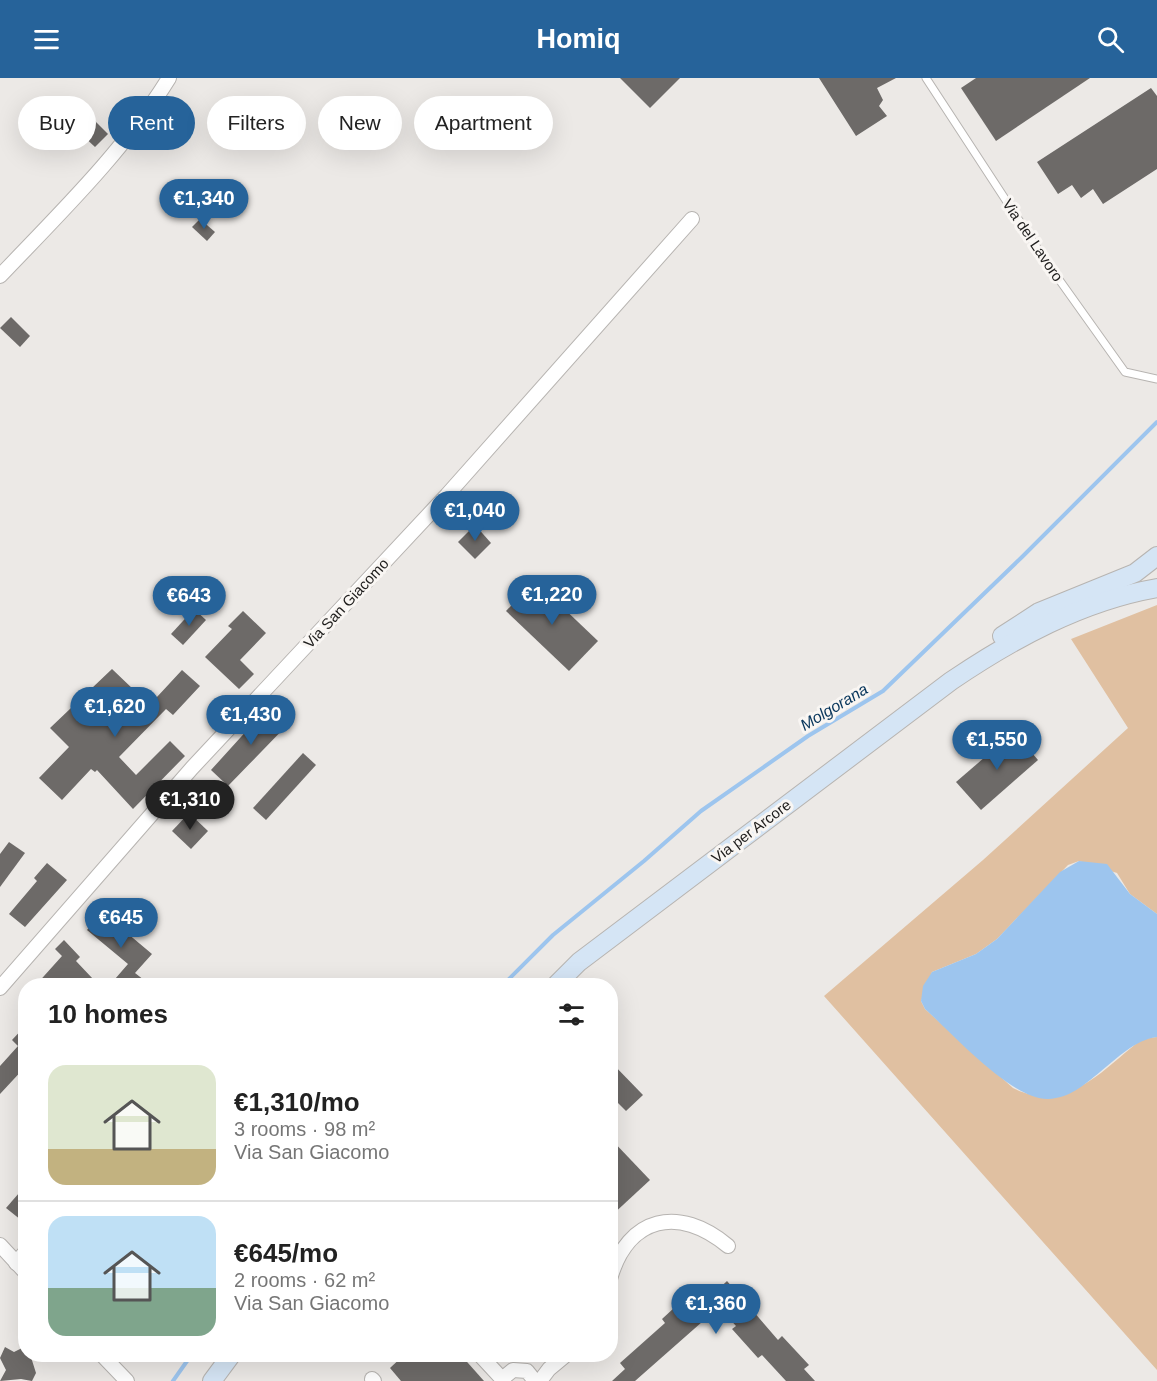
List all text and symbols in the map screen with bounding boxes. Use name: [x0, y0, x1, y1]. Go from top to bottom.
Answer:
icon: menu: [30, 23, 63, 56]
icon: search: [1094, 23, 1127, 56]
text: Homiq: [537, 24, 621, 54]
chip: Buy: [18, 96, 96, 150]
chip: Rent: [108, 96, 195, 150]
chip: Filters: [207, 96, 306, 150]
chip: New: [318, 96, 402, 150]
chip: Apartment: [414, 96, 553, 150]
pin: €1,340: [155, 179, 253, 230]
text: €1,340: [173, 187, 235, 209]
street label: Via del Lavoro: [999, 196, 1067, 284]
pin: €1,040: [426, 491, 524, 542]
text: €1,040: [444, 499, 506, 521]
street label: Via San Giacomo: [300, 555, 392, 651]
pin: €1,220: [503, 575, 601, 626]
pin: €643: [153, 576, 225, 627]
text: €1,220: [521, 583, 583, 605]
text: €643: [167, 584, 211, 606]
water label: Molgorana: [797, 680, 871, 734]
pin: €1,620: [66, 687, 164, 738]
text: €1,620: [84, 695, 146, 717]
pin: €1,430: [202, 695, 300, 746]
text: €1,430: [220, 703, 282, 725]
pin: €1,550: [948, 720, 1046, 771]
text: €1,550: [966, 728, 1028, 750]
pin: €1,310: [141, 780, 239, 831]
text: €1,310: [159, 788, 221, 810]
street label: Via per Arcore: [708, 796, 794, 866]
pin: €645: [85, 898, 157, 949]
text: €645: [99, 906, 143, 928]
icon: filters: [555, 998, 588, 1031]
text: 10 homes: [48, 999, 168, 1029]
text: €1,310/mo: [234, 1087, 360, 1117]
icon: home: [96, 1089, 168, 1161]
text: 3 rooms · 98 m²: [234, 1118, 375, 1140]
text: Via San Giacomo: [234, 1141, 389, 1163]
text: €645/mo: [234, 1238, 338, 1268]
icon: home: [96, 1240, 168, 1312]
text: 2 rooms · 62 m²: [234, 1269, 375, 1291]
pin: €1,360: [667, 1284, 765, 1335]
text: Via San Giacomo: [234, 1292, 389, 1314]
text: €1,360: [685, 1292, 747, 1314]

